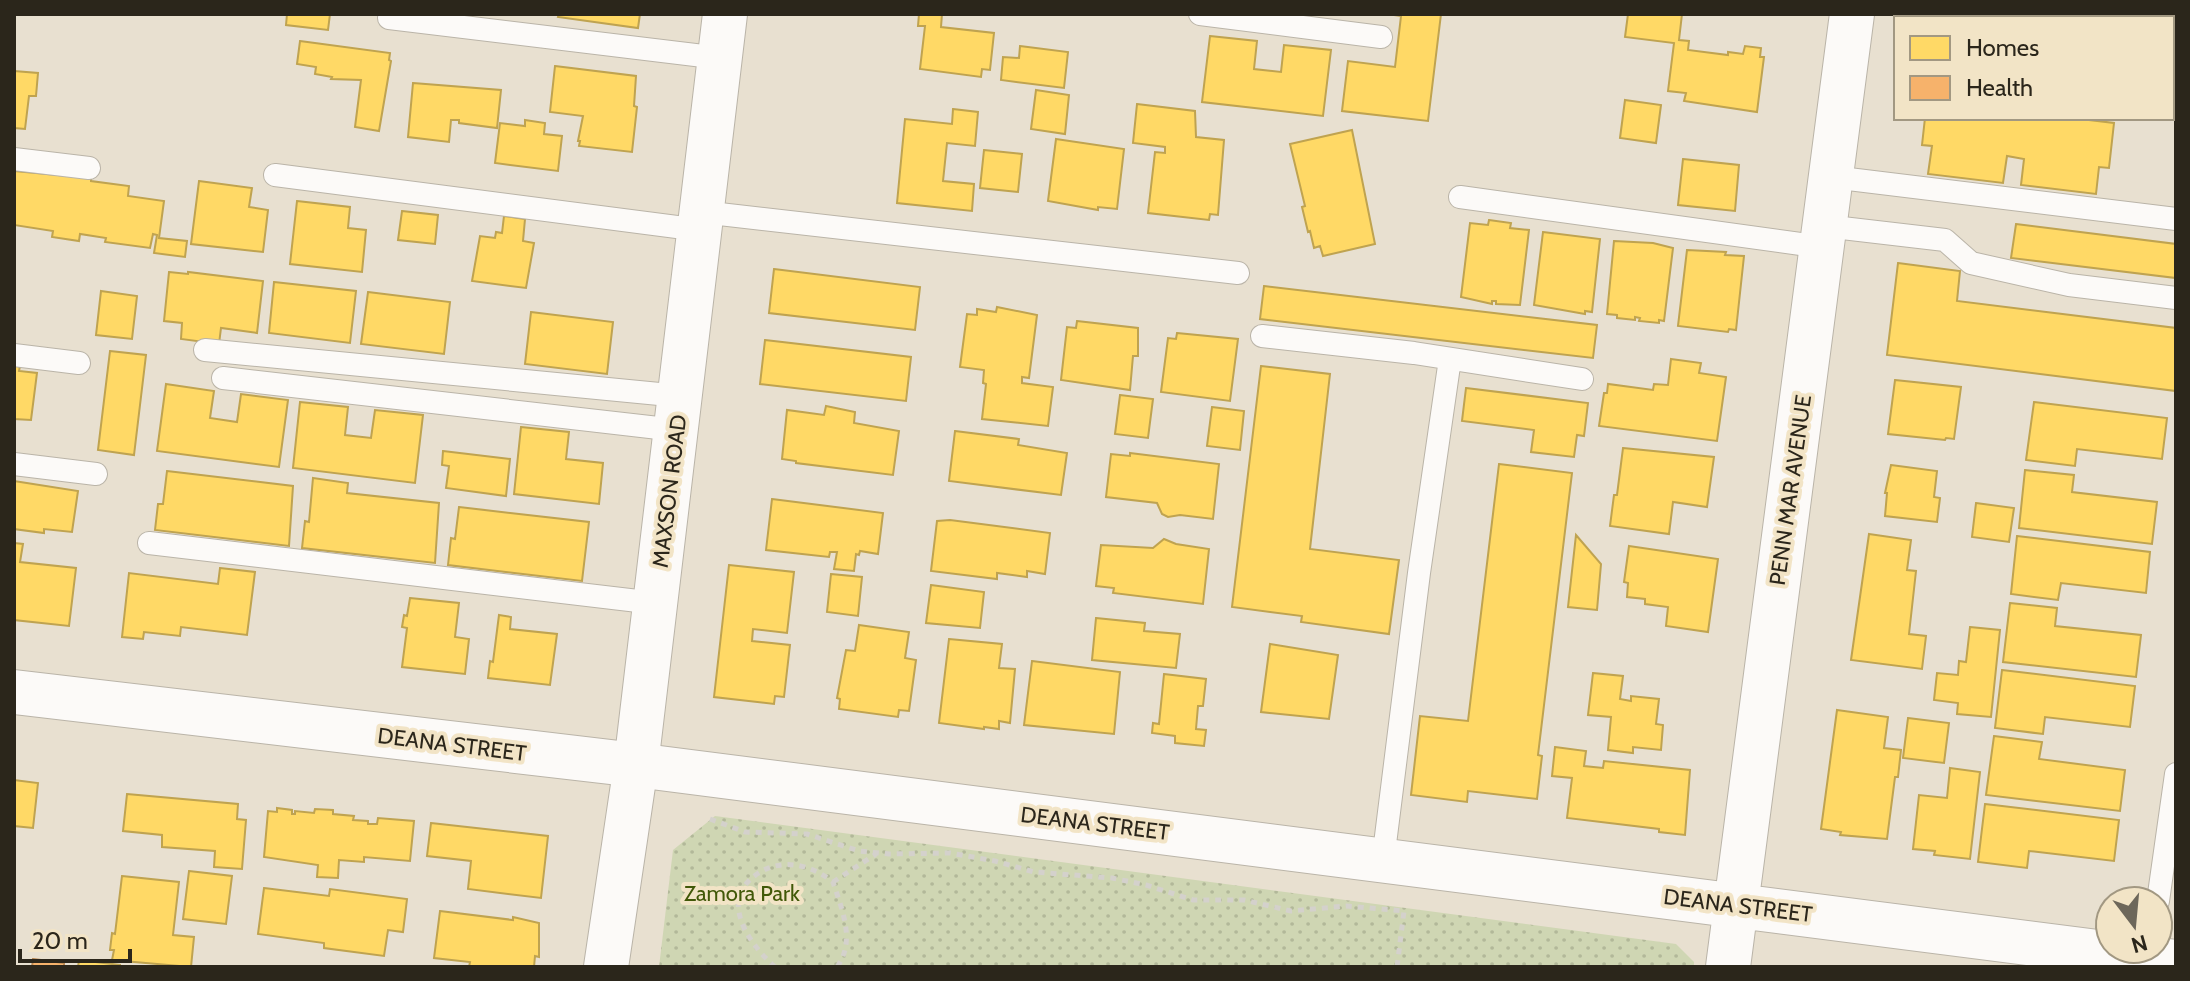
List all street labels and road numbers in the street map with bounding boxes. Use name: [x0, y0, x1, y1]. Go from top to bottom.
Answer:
street label: PENN MAR AVENUE: [1764, 393, 1817, 587]
street label: MAXSON ROAD: [647, 413, 692, 569]
street label: DEANA STREET: [376, 722, 528, 767]
street label: DEANA STREET: [1019, 801, 1171, 846]
street label: DEANA STREET: [1662, 883, 1814, 928]

